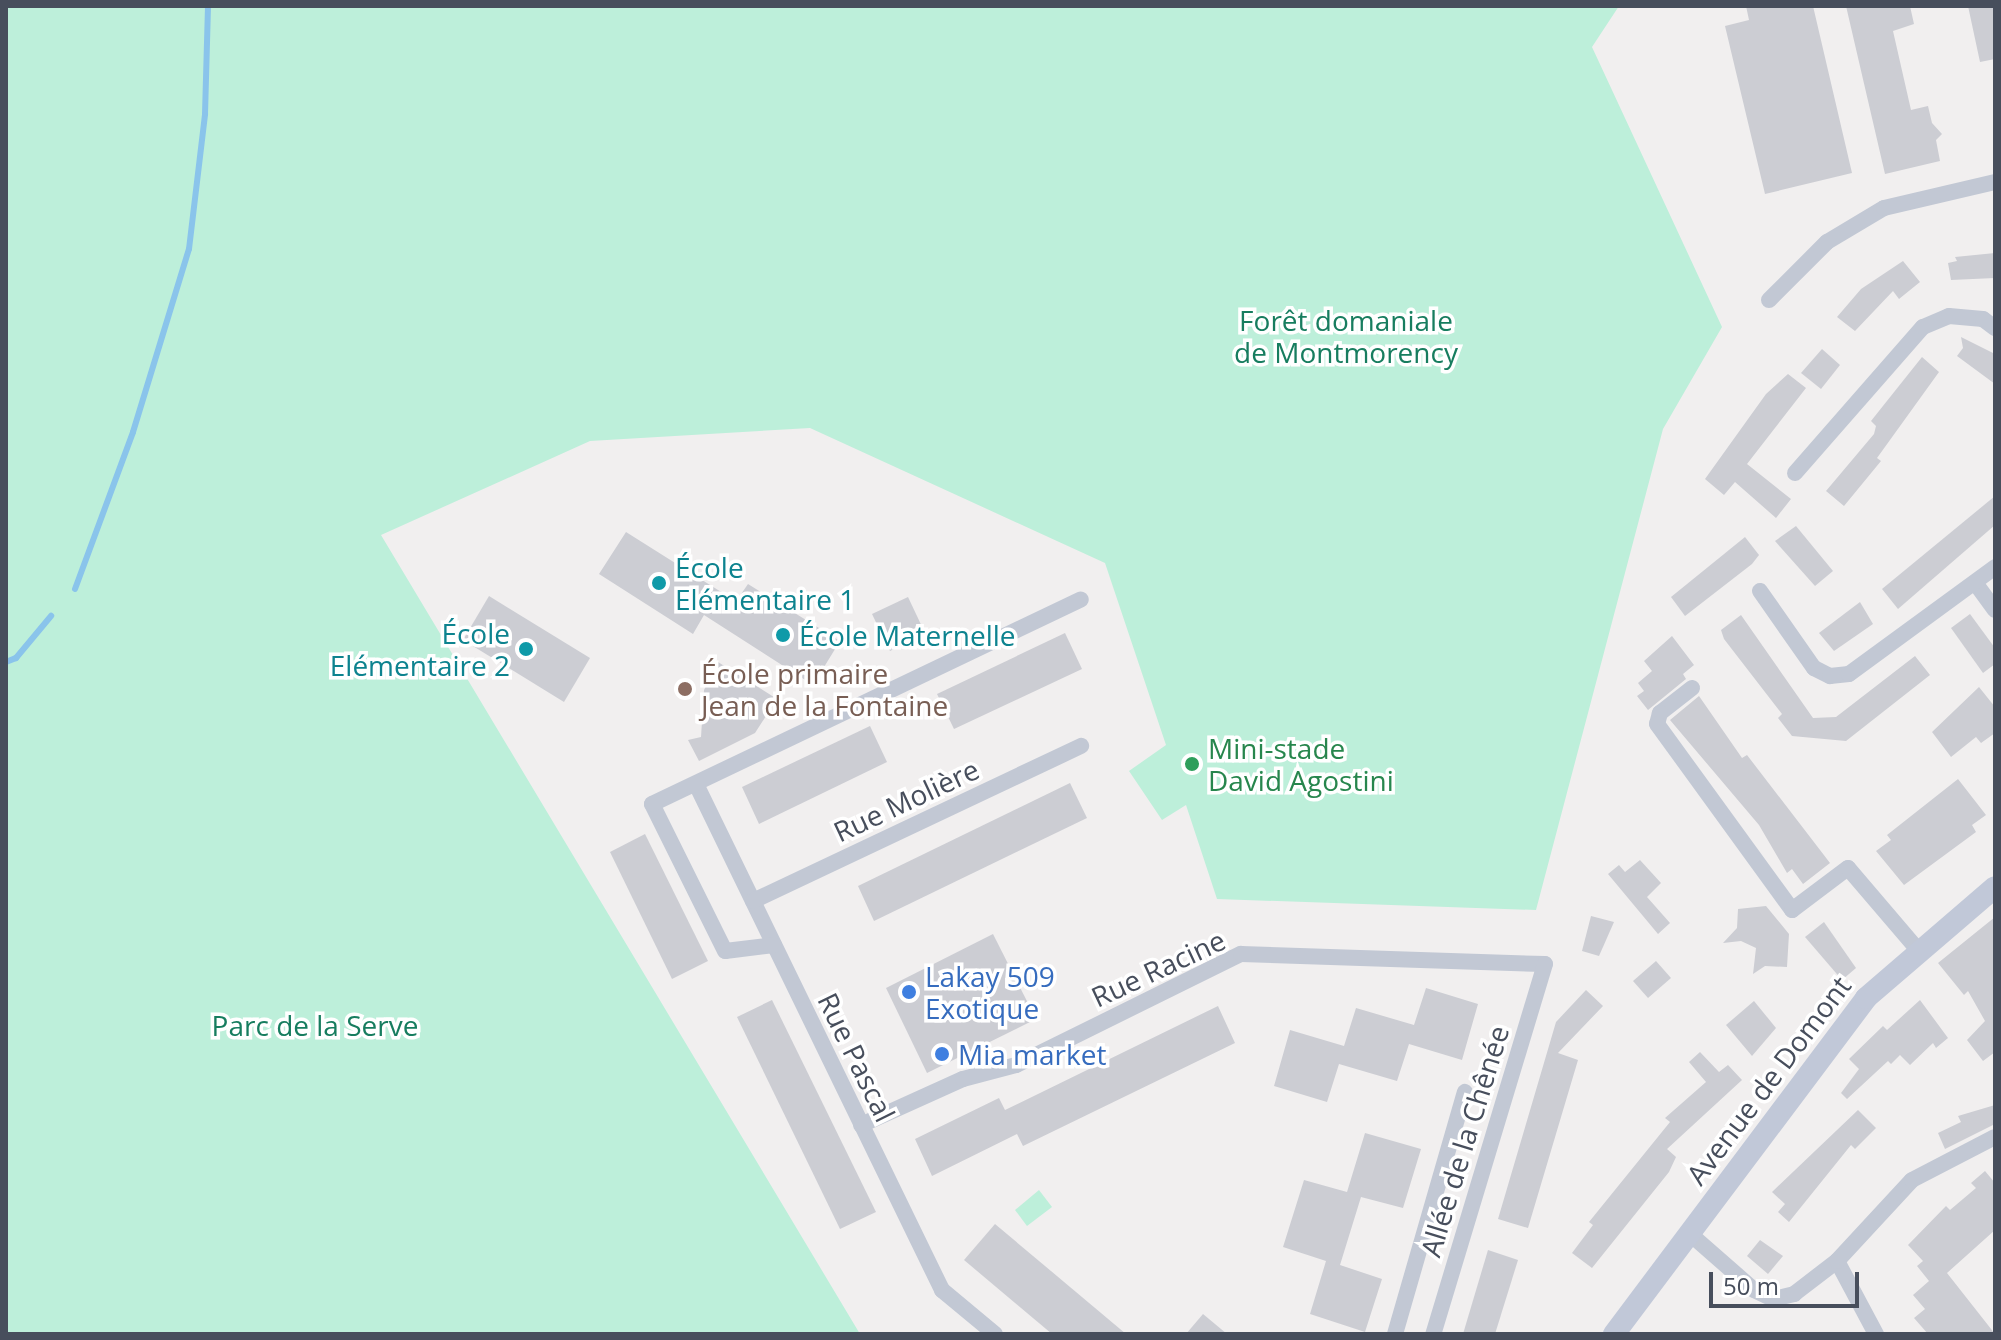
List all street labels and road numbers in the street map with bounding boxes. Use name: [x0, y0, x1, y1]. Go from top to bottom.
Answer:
street label: Rue Molière: [828, 752, 984, 848]
street label: Rue Racine: [1086, 922, 1230, 1014]
street label: Avenue de Domont: [1679, 969, 1857, 1191]
street label: Rue Pascal: [811, 987, 903, 1127]
street label: Allée de la Chênée: [1413, 1021, 1515, 1261]

